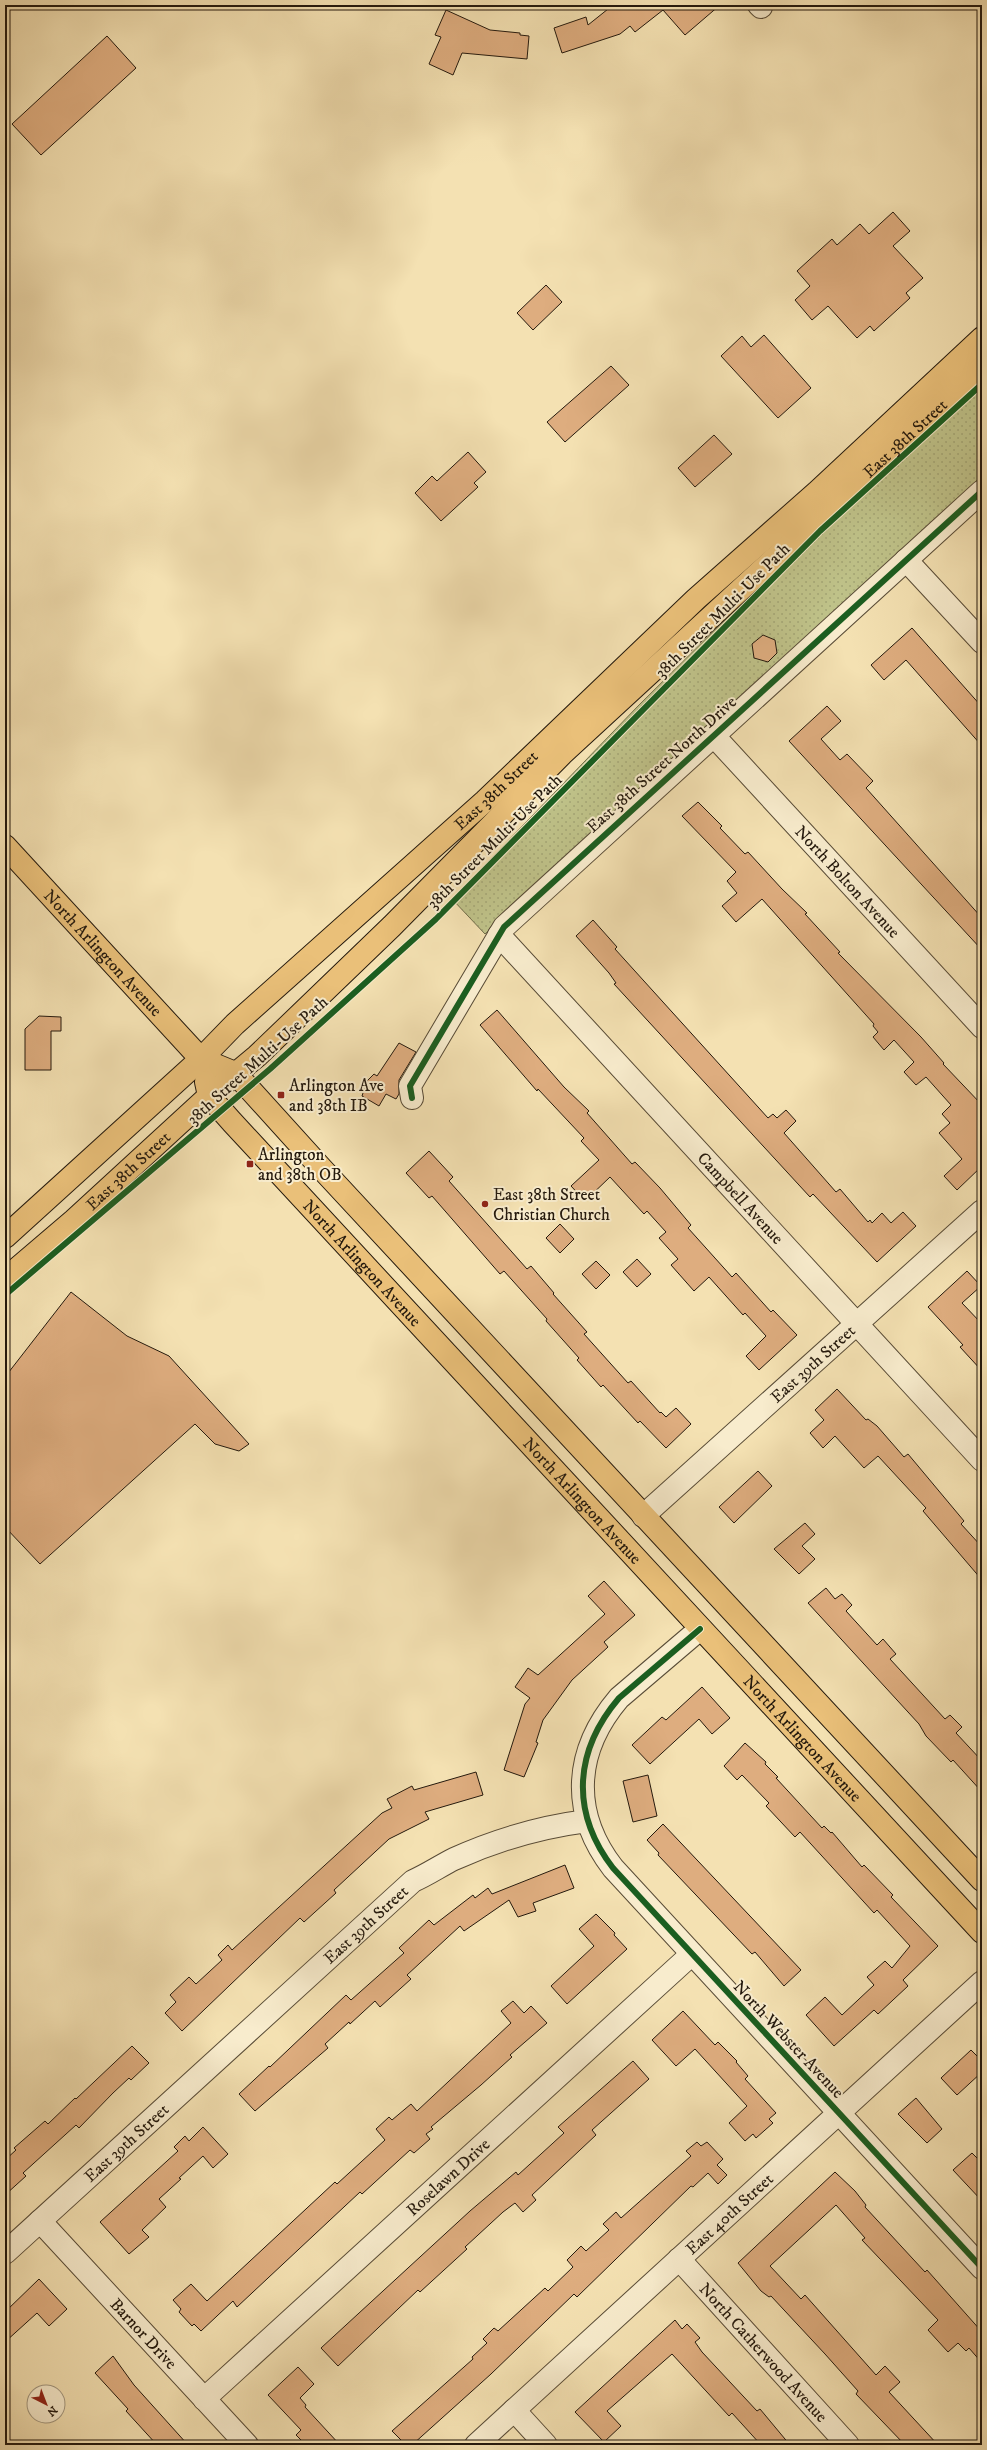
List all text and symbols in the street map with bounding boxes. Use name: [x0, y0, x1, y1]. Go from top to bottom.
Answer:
street label: East 38th Street: [859, 394, 953, 483]
street label: 38th Street Multi-Use Path: [650, 538, 795, 683]
street label: East 38th Street North Drive: [582, 691, 741, 838]
street label: East 38th Street: [450, 746, 544, 835]
street label: 38th Street Multi-Use Path: [422, 769, 567, 914]
street label: North Bolton Avenue: [790, 821, 904, 943]
street label: North Arlington Avenue: [38, 885, 166, 1022]
street label: 38th Street Multi-Use Path: [182, 991, 333, 1130]
place label: Arlington Ave and 38th IB: [289, 1075, 384, 1117]
marker: Arlington Ave and 38th IB: [276, 1090, 286, 1100]
street label: East 38th Street: [82, 1126, 176, 1216]
place label: Arlington and 38th OB: [258, 1144, 342, 1186]
street label: Campbell Avenue: [692, 1148, 788, 1249]
marker: Arlington and 38th OB: [245, 1159, 255, 1169]
place label: East 38th Street Christian Church: [493, 1184, 610, 1226]
street label: North Arlington Avenue: [297, 1195, 426, 1332]
marker: East 38th Street Christian Church: [480, 1199, 490, 1209]
street label: East 39th Street: [766, 1320, 861, 1408]
street label: North Arlington Avenue: [518, 1433, 646, 1569]
street label: North Arlington Avenue: [738, 1671, 866, 1807]
street label: East 39th Street: [319, 1880, 414, 1969]
street label: North Webster Avenue: [728, 1976, 849, 2103]
street label: East 39th Street: [80, 2099, 174, 2187]
street label: Roselawn Drive: [402, 2134, 495, 2221]
street label: East 40th Street: [681, 2168, 779, 2260]
street label: North Catherwood Avenue: [694, 2278, 832, 2427]
street label: Barnor Drive: [105, 2294, 181, 2374]
north arrow: [26, 2384, 66, 2424]
text: N: [44, 2402, 60, 2419]

